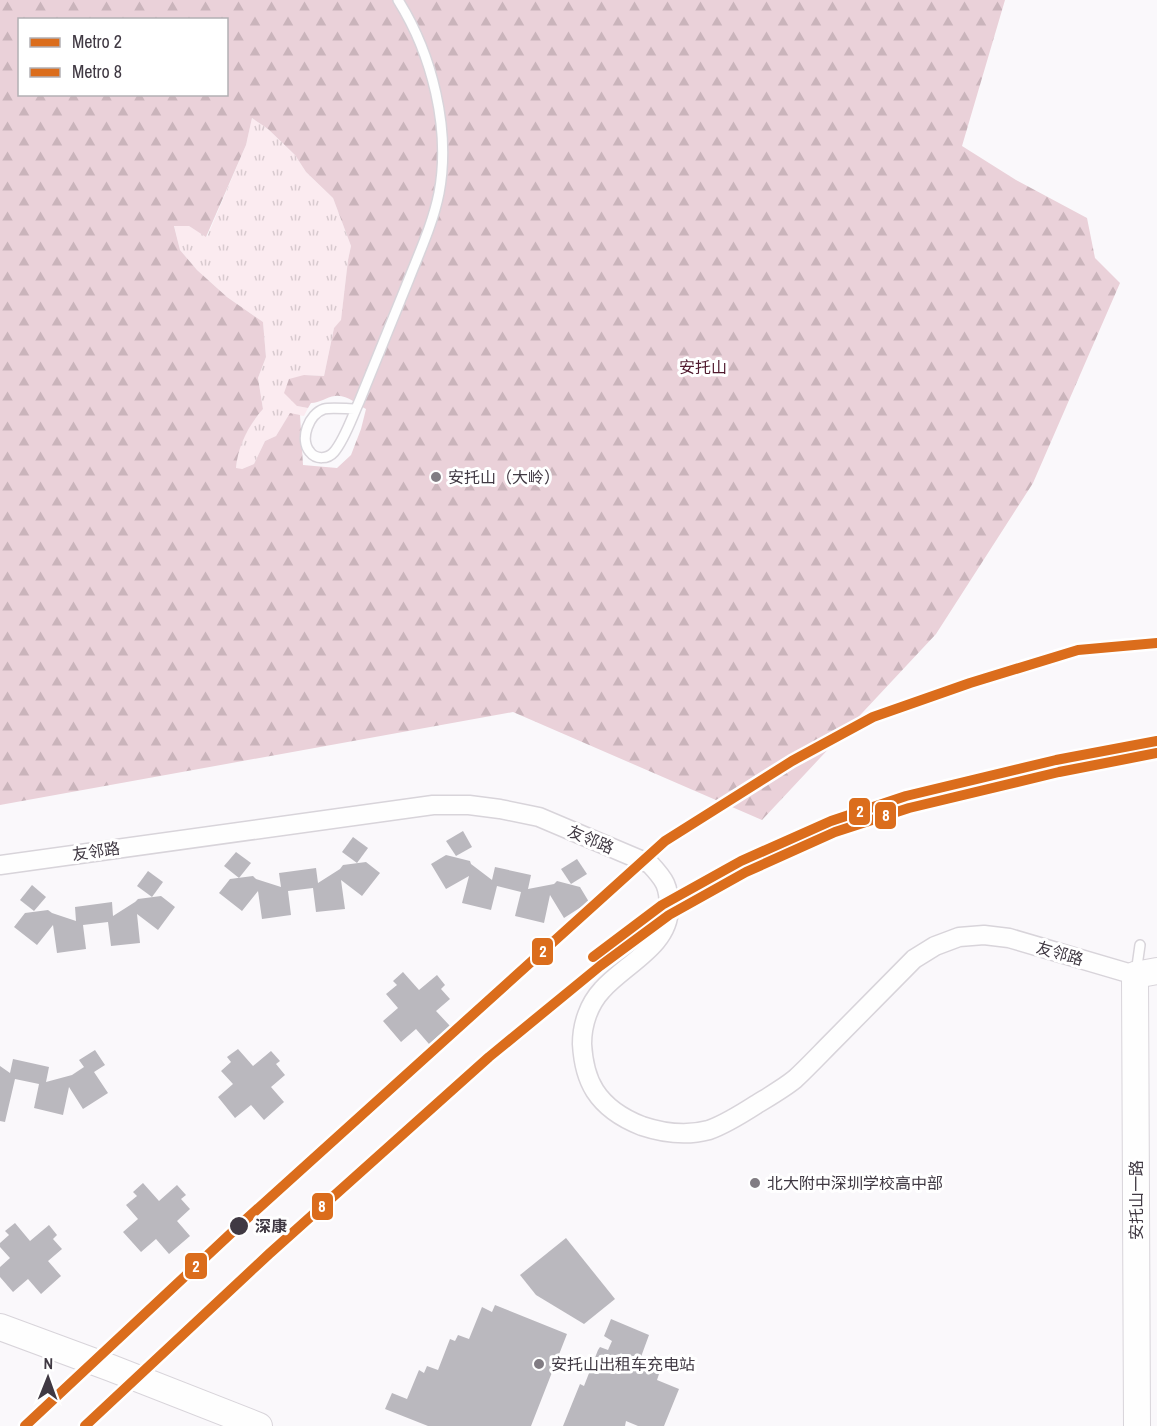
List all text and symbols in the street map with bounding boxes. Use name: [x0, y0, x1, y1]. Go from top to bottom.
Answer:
legend: [18, 18, 228, 96]
text: Metro 2: [72, 29, 122, 54]
text: Metro 8: [72, 59, 122, 84]
park label: 安托山: [679, 356, 727, 378]
place label: 安托山（大岭）: [448, 466, 560, 488]
marker: 安托山（大岭）: [429, 470, 443, 484]
line badge: 2: [848, 797, 871, 826]
text: 2: [856, 800, 864, 822]
line badge: 8: [874, 801, 897, 830]
text: 8: [882, 804, 890, 826]
street label: 友邻路: [565, 819, 617, 859]
street label: 友邻路: [71, 837, 121, 865]
street label: 友邻路: [1034, 936, 1086, 970]
line badge: 2: [531, 937, 554, 966]
text: 2: [539, 940, 547, 962]
street label: 安托山一路: [1125, 1160, 1147, 1240]
place label: 北大附中深圳学校高中部: [767, 1172, 943, 1194]
marker: 北大附中深圳学校高中部: [748, 1176, 762, 1190]
line badge: 8: [311, 1192, 334, 1221]
text: 8: [318, 1195, 326, 1217]
marker: 深康: [228, 1215, 250, 1237]
place label: 深康: [255, 1215, 287, 1237]
line badge: 2: [184, 1252, 208, 1280]
text: 2: [192, 1255, 200, 1277]
north arrow: [18, 1348, 78, 1408]
text: N: [43, 1352, 53, 1374]
place label: 安托山出租车充电站: [551, 1353, 695, 1375]
marker: 安托山出租车充电站: [532, 1357, 546, 1371]

